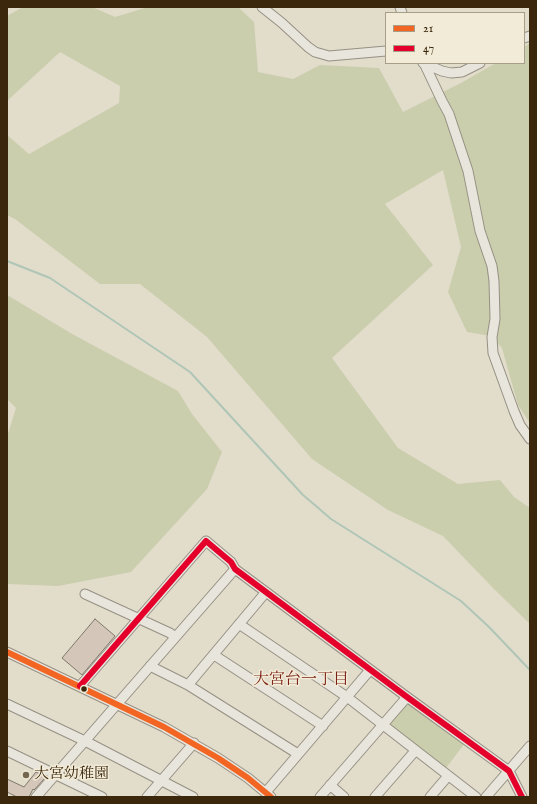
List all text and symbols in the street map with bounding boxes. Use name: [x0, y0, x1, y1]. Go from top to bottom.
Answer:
legend: [385, 12, 525, 64]
text: 21: [423, 21, 433, 36]
text: 47: [423, 41, 434, 56]
district label: 大宮台一丁目: [253, 671, 349, 691]
unlabelled marker: [79, 684, 89, 694]
place label: 大宮幼稚園: [34, 766, 109, 784]
marker: 大宮幼稚園: [21, 770, 31, 780]

